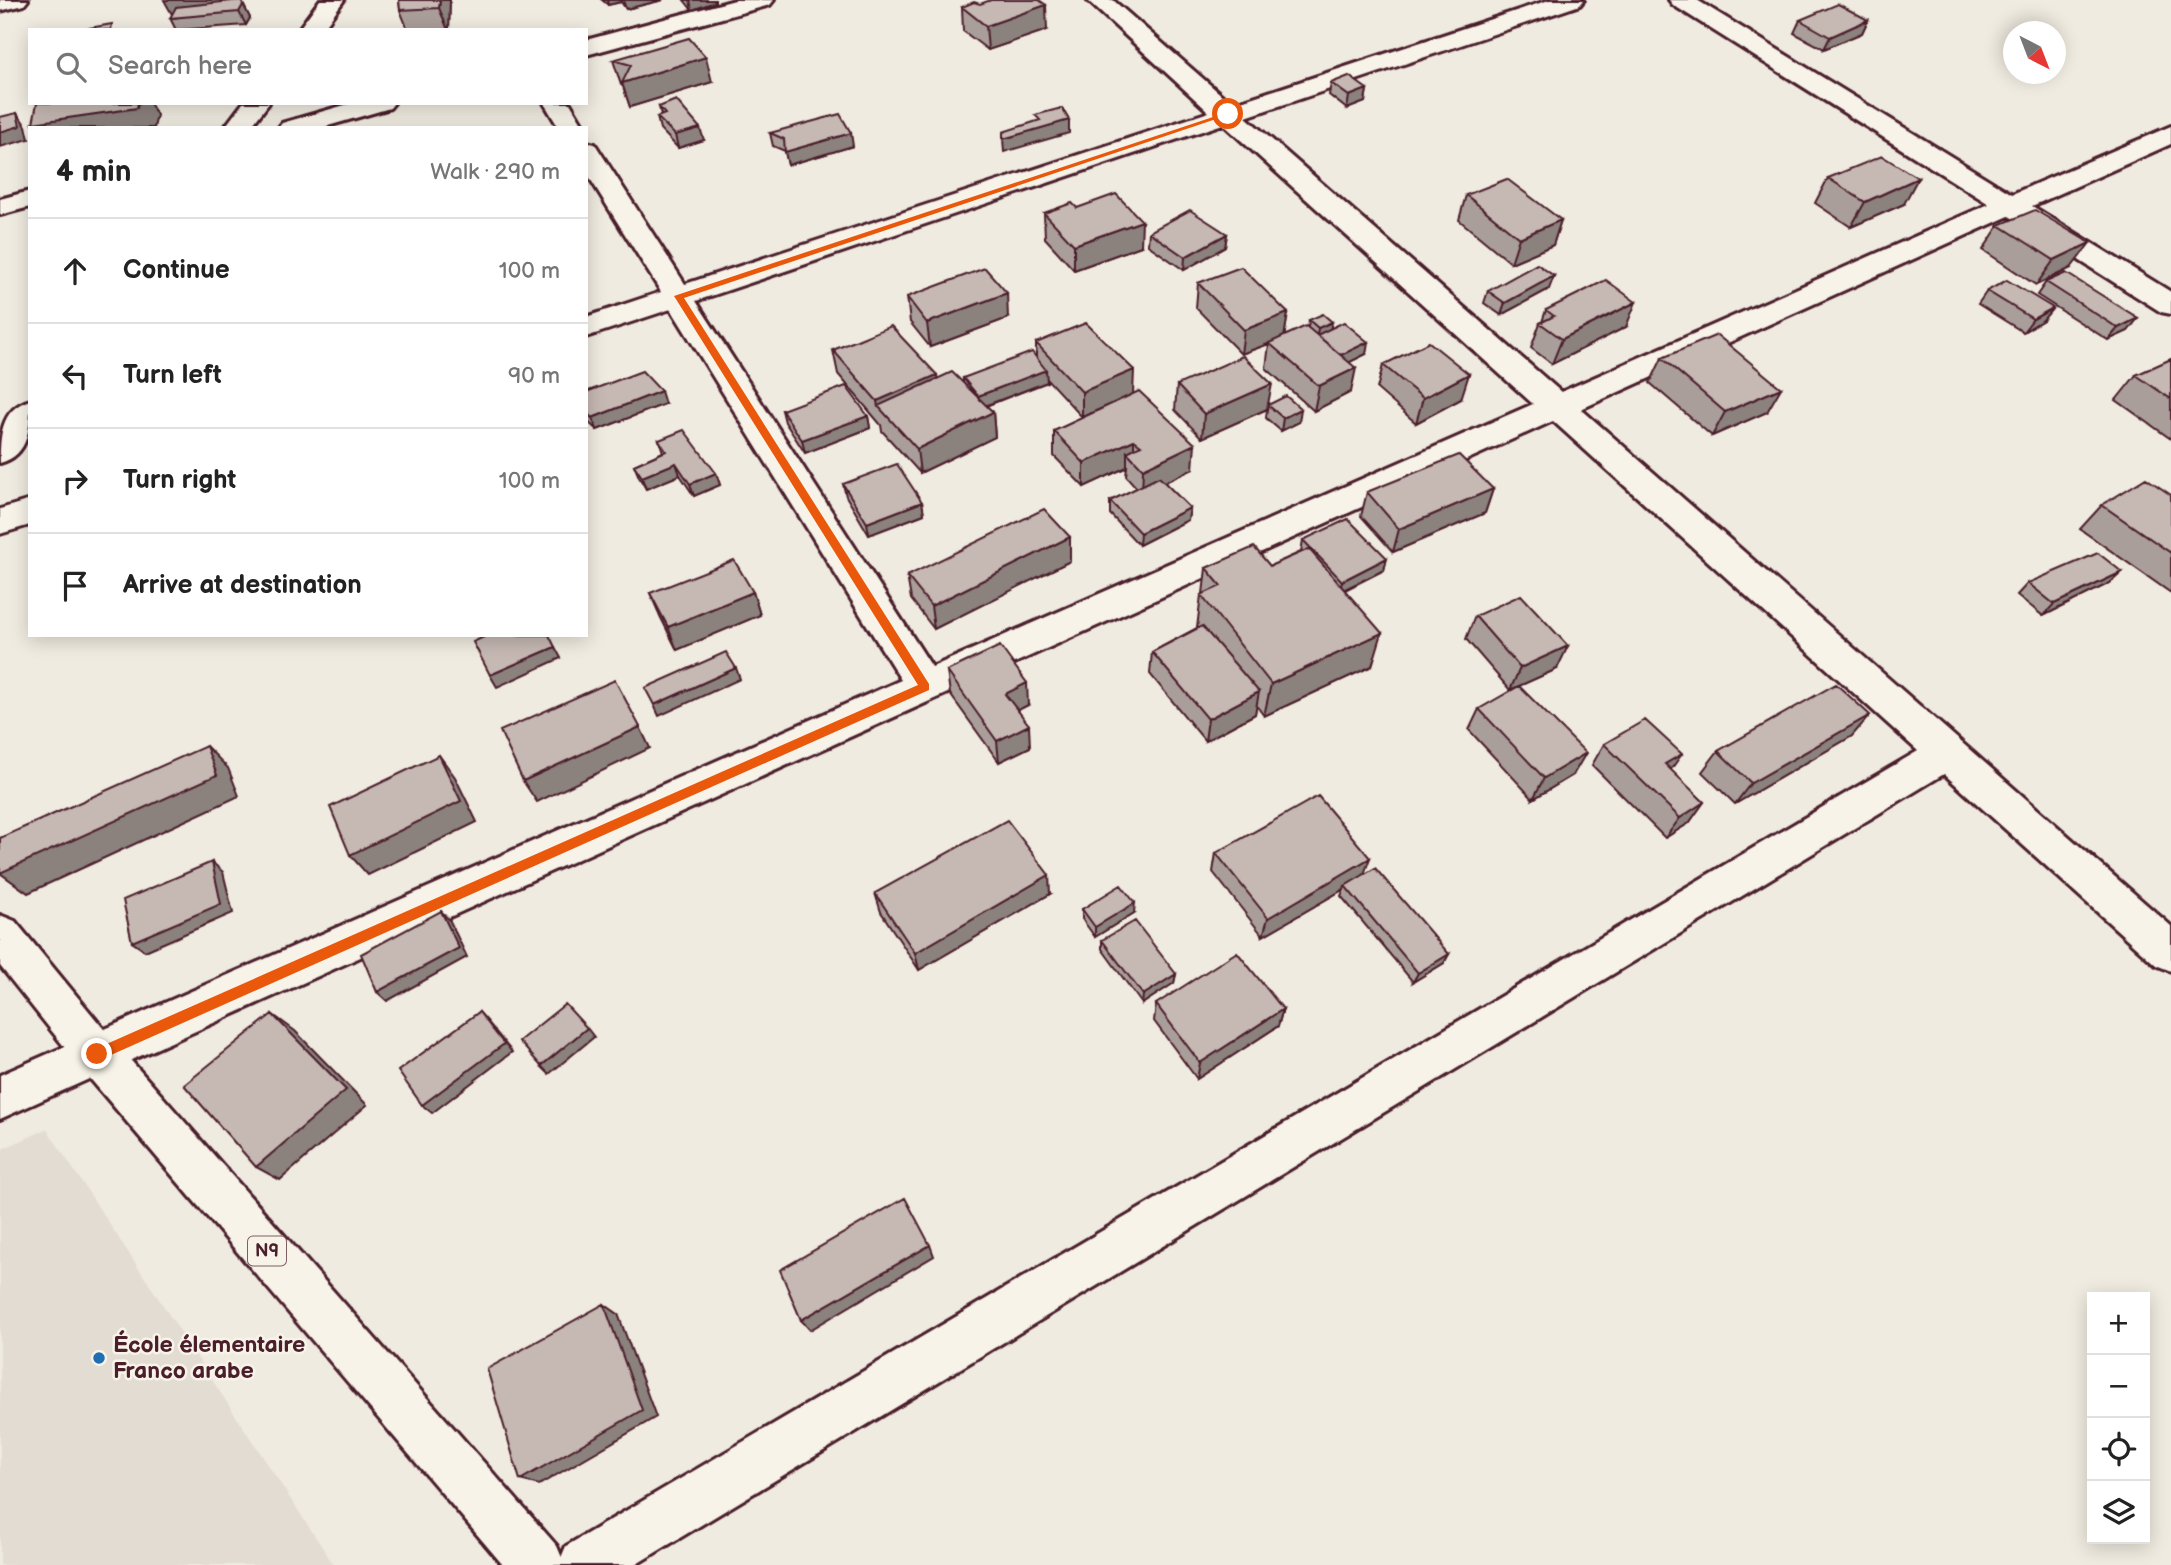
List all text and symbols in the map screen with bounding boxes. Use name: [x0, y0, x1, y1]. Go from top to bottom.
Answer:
north arrow: [2003, 21, 2066, 84]
search box: [28, 28, 588, 105]
icon: search: [52, 48, 90, 86]
text: Search here: [108, 51, 252, 82]
route start: [1212, 98, 1243, 129]
text: 4 min: [56, 154, 131, 190]
text: Walk · 290 m: [430, 158, 560, 186]
icon: ahead: [56, 252, 94, 290]
text: Continue: [123, 255, 230, 286]
text: 100 m: [499, 257, 560, 285]
icon: left: [56, 357, 94, 395]
text: Turn left: [123, 360, 222, 391]
text: 90 m: [508, 362, 560, 390]
icon: right: [56, 462, 94, 500]
text: Turn right: [123, 465, 236, 496]
text: 100 m: [499, 467, 560, 495]
icon: arrive: [56, 567, 94, 605]
text: Arrive at destination: [123, 570, 362, 601]
route end: [81, 1038, 112, 1069]
road number: N9: [248, 1236, 286, 1266]
map controls: [2087, 1292, 2150, 1544]
button: +: [2087, 1292, 2150, 1355]
place label: École élementaire Franco arabe: [113, 1330, 305, 1385]
marker: École élementaire Franco arabe: [91, 1350, 107, 1366]
button: −: [2087, 1355, 2150, 1418]
button: locate: [2087, 1418, 2150, 1481]
button: layers: [2087, 1481, 2150, 1544]

